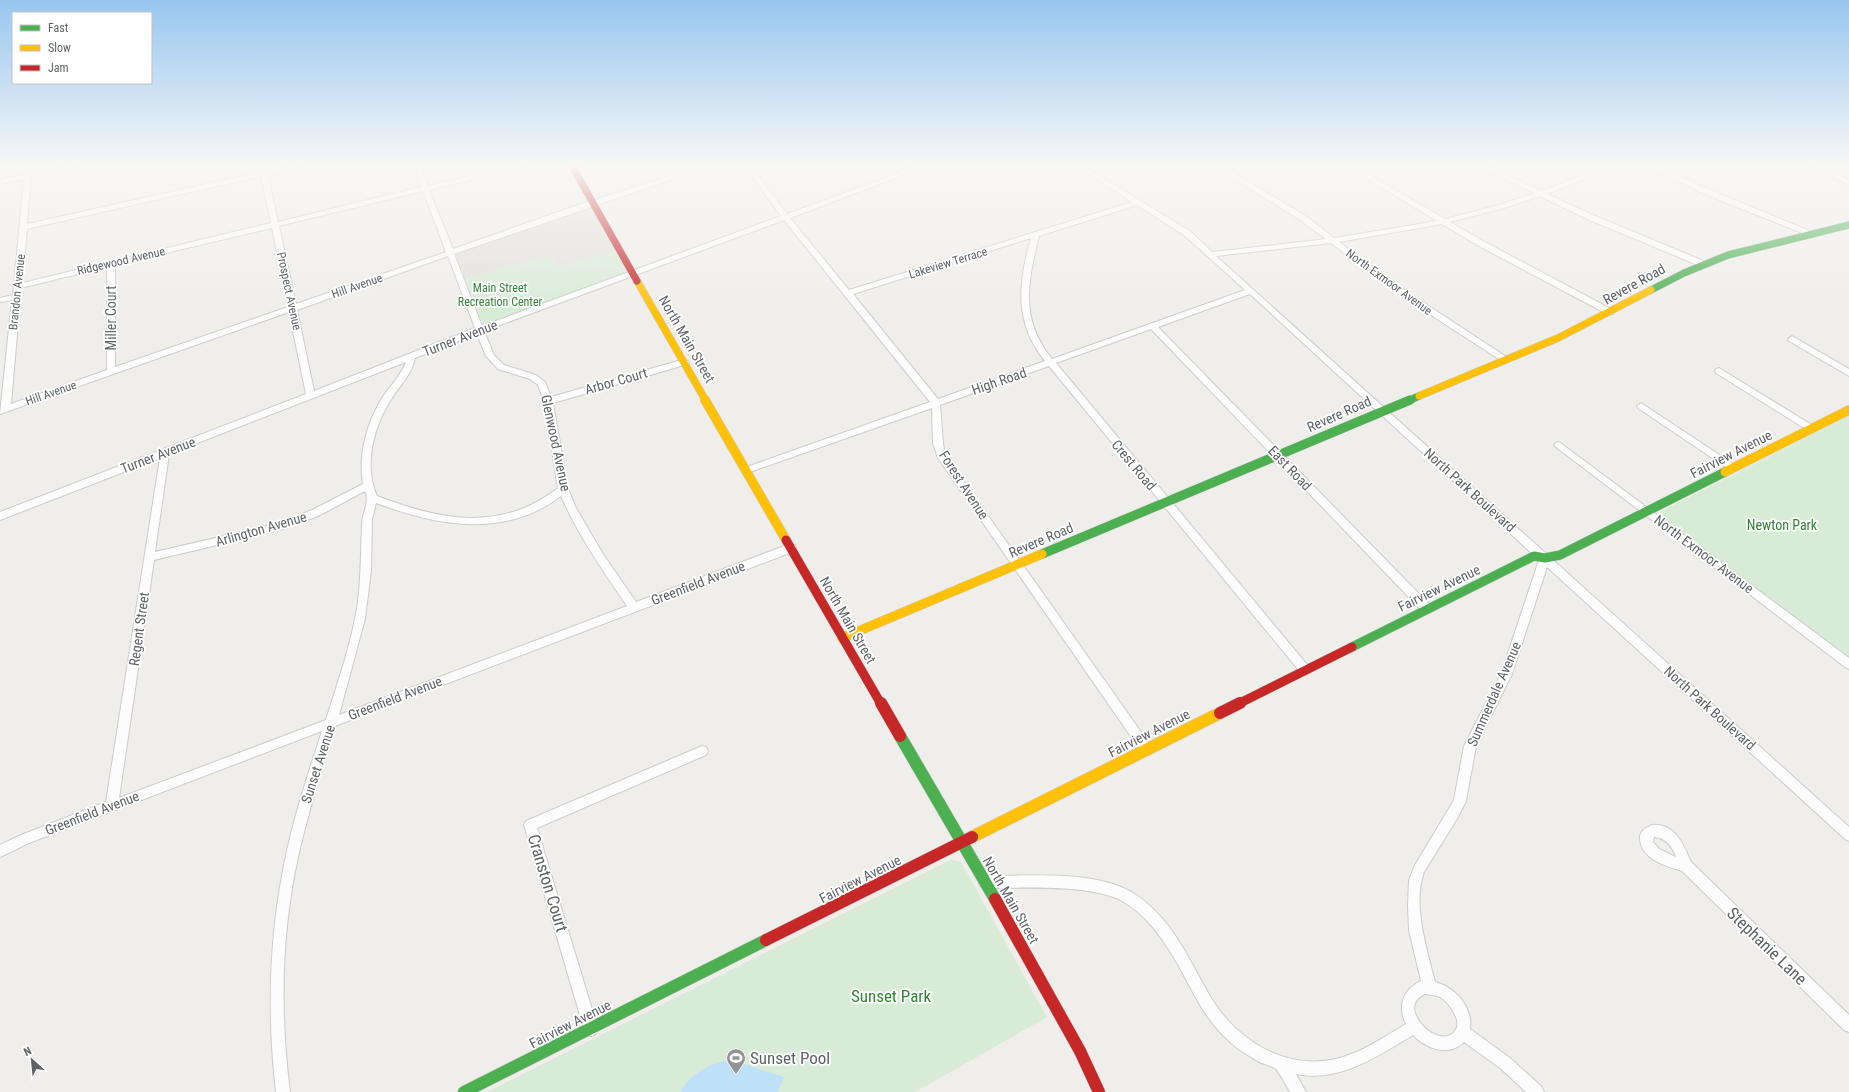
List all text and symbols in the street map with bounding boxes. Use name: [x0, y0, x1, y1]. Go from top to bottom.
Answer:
legend: [12, 12, 152, 84]
text: Fast: [48, 21, 69, 35]
text: Slow: [48, 41, 71, 55]
text: Jam: [48, 61, 69, 75]
street label: Ridgewood Avenue: [76, 244, 167, 278]
street label: Lakeview Terrace: [907, 244, 989, 282]
street label: North Exmoor Avenue: [1343, 246, 1435, 318]
street label: Prospect Avenue: [274, 251, 304, 332]
street label: Brandon Avenue: [6, 253, 28, 331]
street label: Revere Road: [1600, 260, 1668, 308]
street label: Hill Avenue: [330, 271, 385, 301]
park label: Main Street Recreation Center: [458, 281, 543, 309]
street label: Miller Court: [103, 286, 119, 350]
street label: North Main Street: [656, 293, 718, 385]
street label: Turner Avenue: [420, 316, 500, 360]
street label: Arbor Court: [583, 364, 649, 398]
street label: High Road: [969, 364, 1029, 398]
street label: Hill Avenue: [24, 378, 79, 408]
street label: Glenwood Avenue: [538, 393, 574, 493]
street label: Revere Road: [1305, 393, 1373, 435]
street label: Fairview Avenue: [1688, 426, 1775, 481]
street label: Turner Avenue: [118, 433, 198, 477]
street label: Crest Road: [1108, 437, 1160, 493]
street label: East Road: [1265, 442, 1315, 494]
street label: North Park Boulevard: [1421, 445, 1519, 535]
street label: Forest Avenue: [936, 448, 992, 523]
street label: Arlington Avenue: [214, 508, 309, 550]
street label: North Exmoor Avenue: [1651, 512, 1757, 597]
park label: Newton Park: [1747, 517, 1818, 533]
street label: Revere Road: [1006, 519, 1076, 561]
street label: Greenfield Avenue: [649, 558, 748, 608]
street label: Fairview Avenue: [1395, 561, 1483, 615]
street label: North Main Street: [817, 574, 879, 666]
street label: Regent Street: [126, 591, 152, 667]
street label: Summerdale Avenue: [1464, 639, 1524, 749]
street label: North Park Boulevard: [1661, 663, 1759, 753]
street label: Greenfield Avenue: [346, 673, 445, 723]
street label: Fairview Avenue: [1106, 705, 1193, 760]
street label: Sunset Avenue: [298, 722, 338, 805]
street label: Greenfield Avenue: [43, 788, 142, 838]
street label: Cranston Court: [524, 832, 572, 934]
street label: Fairview Avenue: [817, 851, 904, 906]
street label: North Main Street: [980, 854, 1042, 946]
street label: Stephanie Lane: [1723, 903, 1811, 989]
park label: Sunset Park: [851, 986, 931, 1006]
street label: Fairview Avenue: [527, 996, 614, 1051]
north arrow: [12, 1040, 52, 1080]
text: N: [22, 1044, 34, 1059]
sports icon: Sunset Pool: [725, 1047, 747, 1075]
place label: Sunset Pool: [750, 1048, 830, 1068]

